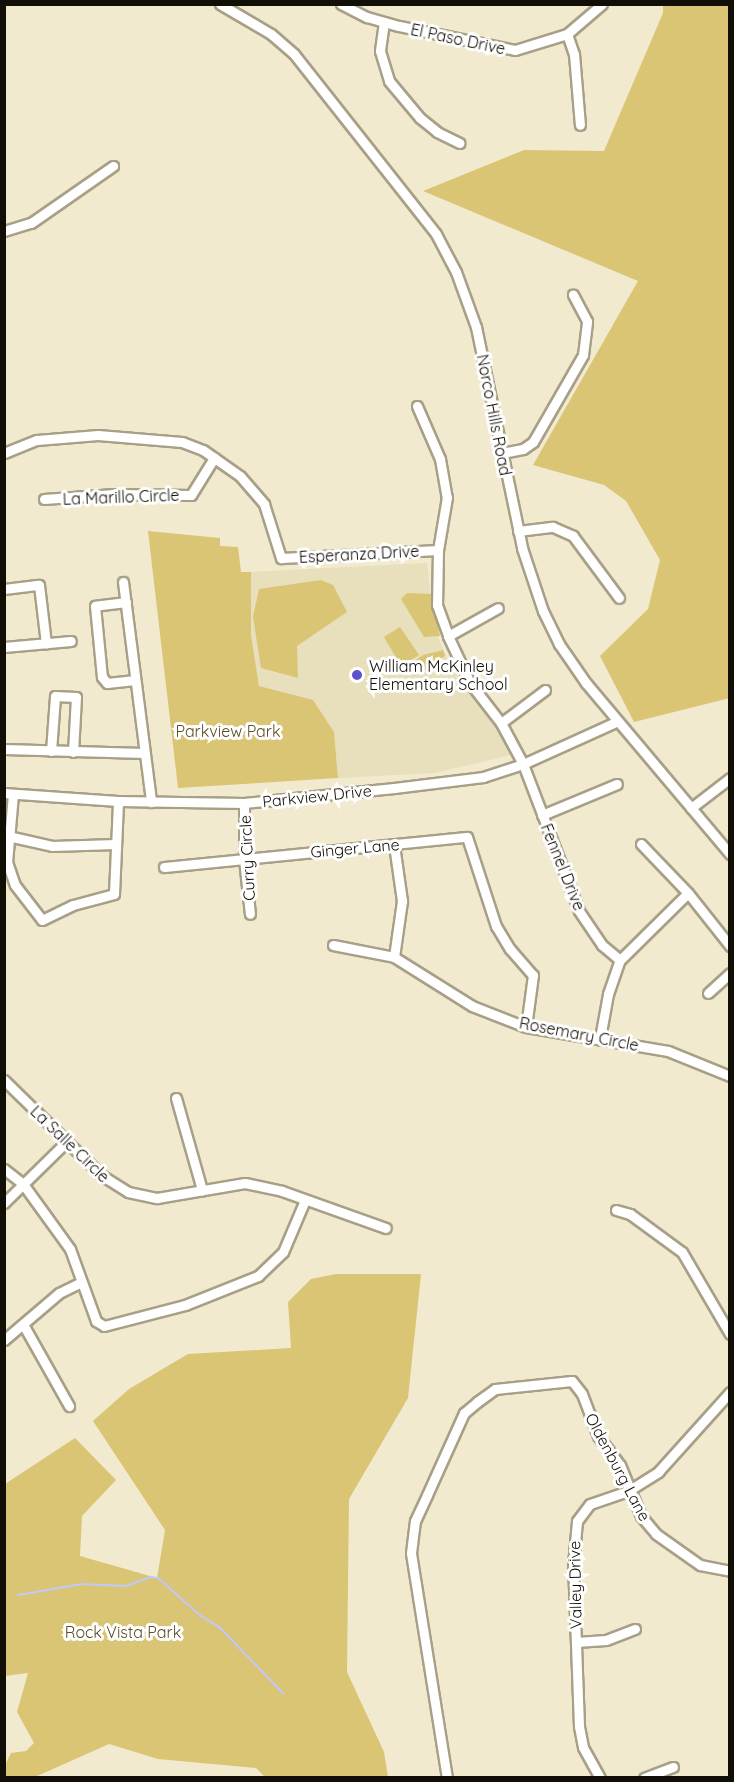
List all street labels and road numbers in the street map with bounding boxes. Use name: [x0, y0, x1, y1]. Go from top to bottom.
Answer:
street label: El Paso Drive: [409, 20, 507, 58]
street label: Norco Hills Road: [473, 353, 515, 477]
street label: La Marillo Circle: [62, 485, 180, 509]
street label: Esperanza Drive: [298, 541, 420, 567]
street label: Parkview Drive: [261, 781, 373, 811]
street label: Curry Circle: [235, 815, 259, 901]
street label: Fennel Drive: [537, 821, 589, 913]
street label: Ginger Lane: [310, 835, 400, 861]
street label: Rosemary Circle: [518, 1013, 640, 1055]
street label: La Salle Circle: [27, 1102, 113, 1186]
street label: Oldenburg Lane: [582, 1410, 654, 1524]
street label: Valley Drive: [565, 1541, 585, 1629]

